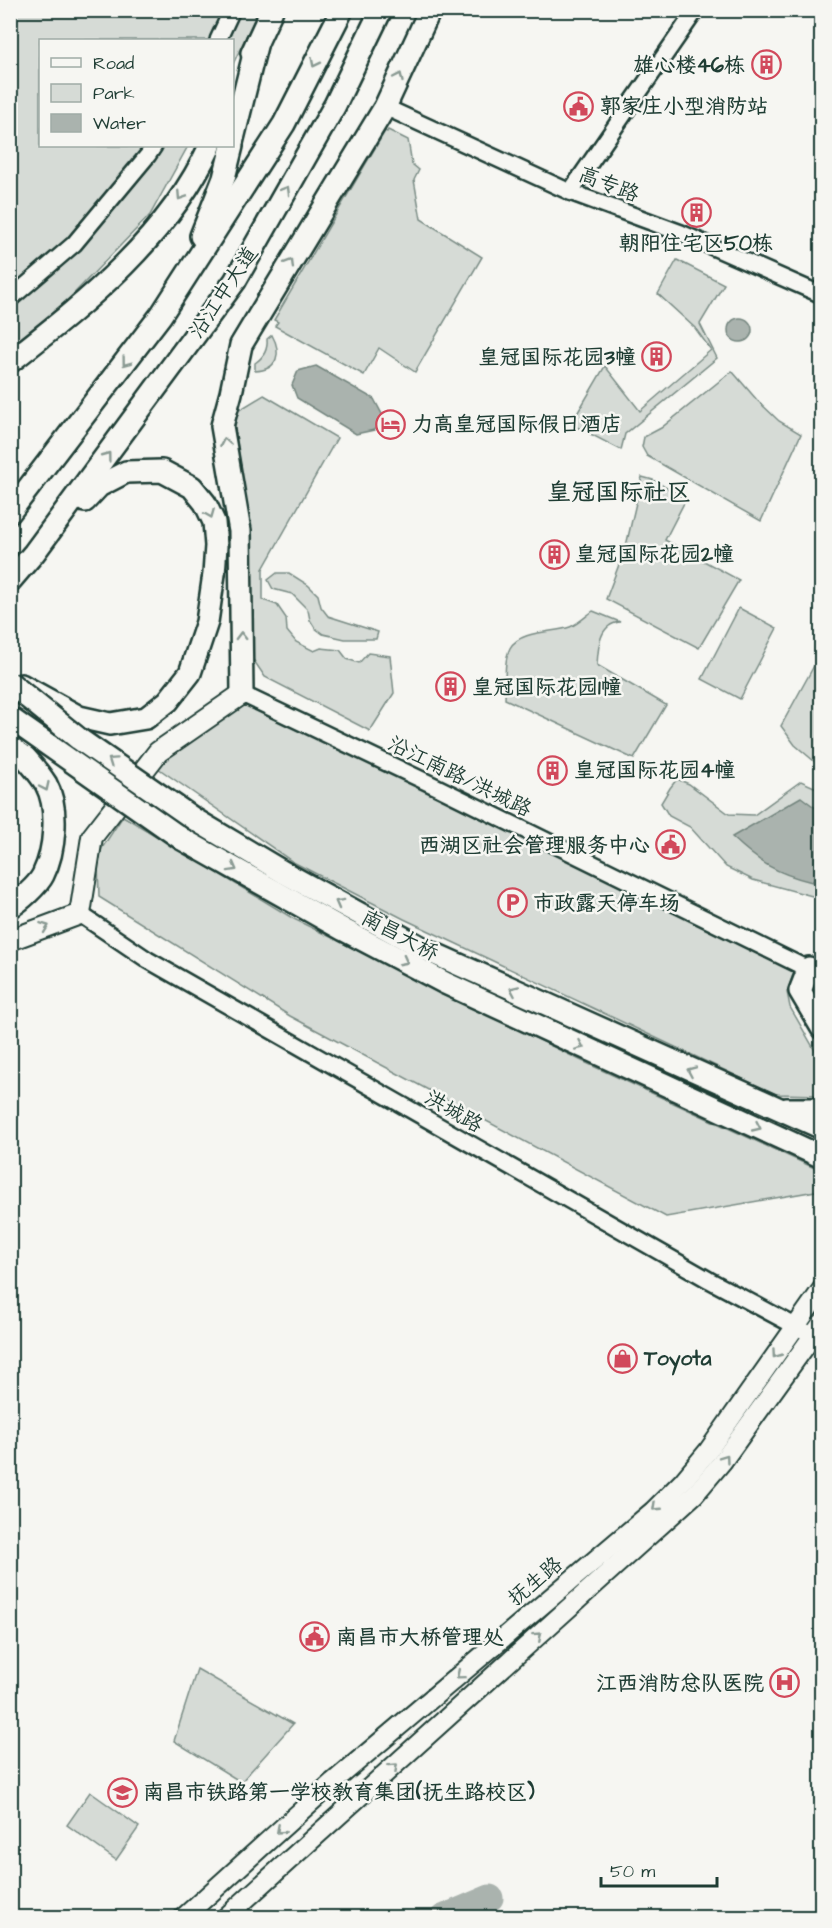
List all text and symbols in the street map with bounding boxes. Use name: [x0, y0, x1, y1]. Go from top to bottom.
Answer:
legend: [39, 39, 234, 147]
building icon: 雄心楼46栋: [750, 49, 782, 81]
text: Road: [93, 51, 134, 76]
place label: 雄心楼46栋: [634, 51, 745, 80]
one-way arrow: [311, 56, 322, 67]
one-way arrow: [392, 73, 404, 84]
text: Park: [93, 81, 135, 106]
public building icon: 郭家庄小型消防站: [563, 90, 595, 122]
place label: 郭家庄小型消防站: [600, 92, 768, 121]
text: Water: [93, 111, 146, 136]
street label: 高专路: [574, 160, 643, 209]
one-way arrow: [279, 186, 291, 196]
one-way arrow: [177, 189, 188, 200]
building icon: 朝阳住宅区50栋: [680, 196, 712, 228]
place label: 朝阳住宅区50栋: [619, 229, 773, 258]
street label: 沿江中大道: [182, 241, 265, 344]
one-way arrow: [283, 259, 295, 269]
building icon: 皇冠国际花园3幢: [641, 341, 673, 373]
place label: 皇冠国际花园3幢: [478, 343, 636, 372]
one-way arrow: [122, 355, 133, 366]
hotel icon: 力高皇冠国际假日酒店: [375, 408, 407, 440]
place label: 力高皇冠国际假日酒店: [412, 410, 622, 439]
one-way arrow: [219, 437, 232, 447]
one-way arrow: [99, 451, 110, 462]
district label: 皇冠国际社区: [547, 476, 691, 510]
one-way arrow: [203, 508, 215, 519]
building icon: 皇冠国际花园2幢: [538, 538, 570, 570]
place label: 皇冠国际花园2幢: [575, 540, 734, 569]
one-way arrow: [235, 631, 248, 640]
building icon: 皇冠国际花园1幢: [435, 671, 467, 703]
place label: 皇冠国际花园1幢: [472, 673, 622, 702]
street label: 沿江南路/洪城路: [383, 729, 536, 824]
building icon: 皇冠国际花园4幢: [537, 754, 569, 786]
place label: 皇冠国际花园4幢: [574, 756, 735, 785]
one-way arrow: [107, 757, 118, 768]
one-way arrow: [38, 781, 50, 792]
public building icon: 西湖区社会管理服务中心: [655, 829, 687, 861]
place label: 西湖区社会管理服务中心: [419, 831, 650, 860]
one-way arrow: [227, 860, 237, 872]
parking icon: 市政露天停车场: [496, 887, 528, 919]
place label: 市政露天停车场: [533, 889, 680, 918]
one-way arrow: [335, 899, 346, 910]
street label: 南昌大桥: [356, 903, 444, 968]
one-way arrow: [39, 922, 50, 934]
one-way arrow: [398, 954, 408, 965]
one-way arrow: [509, 985, 520, 997]
one-way arrow: [573, 1038, 584, 1050]
one-way arrow: [687, 1066, 698, 1078]
street label: 洪城路: [419, 1083, 488, 1140]
one-way arrow: [751, 1119, 762, 1131]
shop icon: Toyota: [607, 1342, 639, 1374]
place label: Toyota: [643, 1344, 712, 1376]
one-way arrow: [772, 1347, 783, 1358]
one-way arrow: [717, 1454, 728, 1465]
one-way arrow: [653, 1500, 664, 1511]
street label: 抚生路: [502, 1550, 569, 1613]
public building icon: 南昌市大桥管理处: [299, 1621, 331, 1653]
place label: 南昌市大桥管理处: [336, 1623, 504, 1652]
one-way arrow: [532, 1632, 542, 1643]
hospital icon: 江西消防总队医院: [769, 1667, 801, 1699]
one-way arrow: [456, 1668, 467, 1679]
place label: 江西消防总队医院: [596, 1669, 764, 1698]
one-way arrow: [387, 1763, 397, 1774]
school or university icon: 南昌市铁路第一学校教育集团(抚生路校区): [106, 1776, 138, 1808]
place label: 南昌市铁路第一学校教育集团(抚生路校区): [143, 1778, 535, 1807]
one-way arrow: [277, 1823, 287, 1834]
scale bar: [601, 1850, 716, 1888]
text: 50 m: [610, 1859, 655, 1884]

